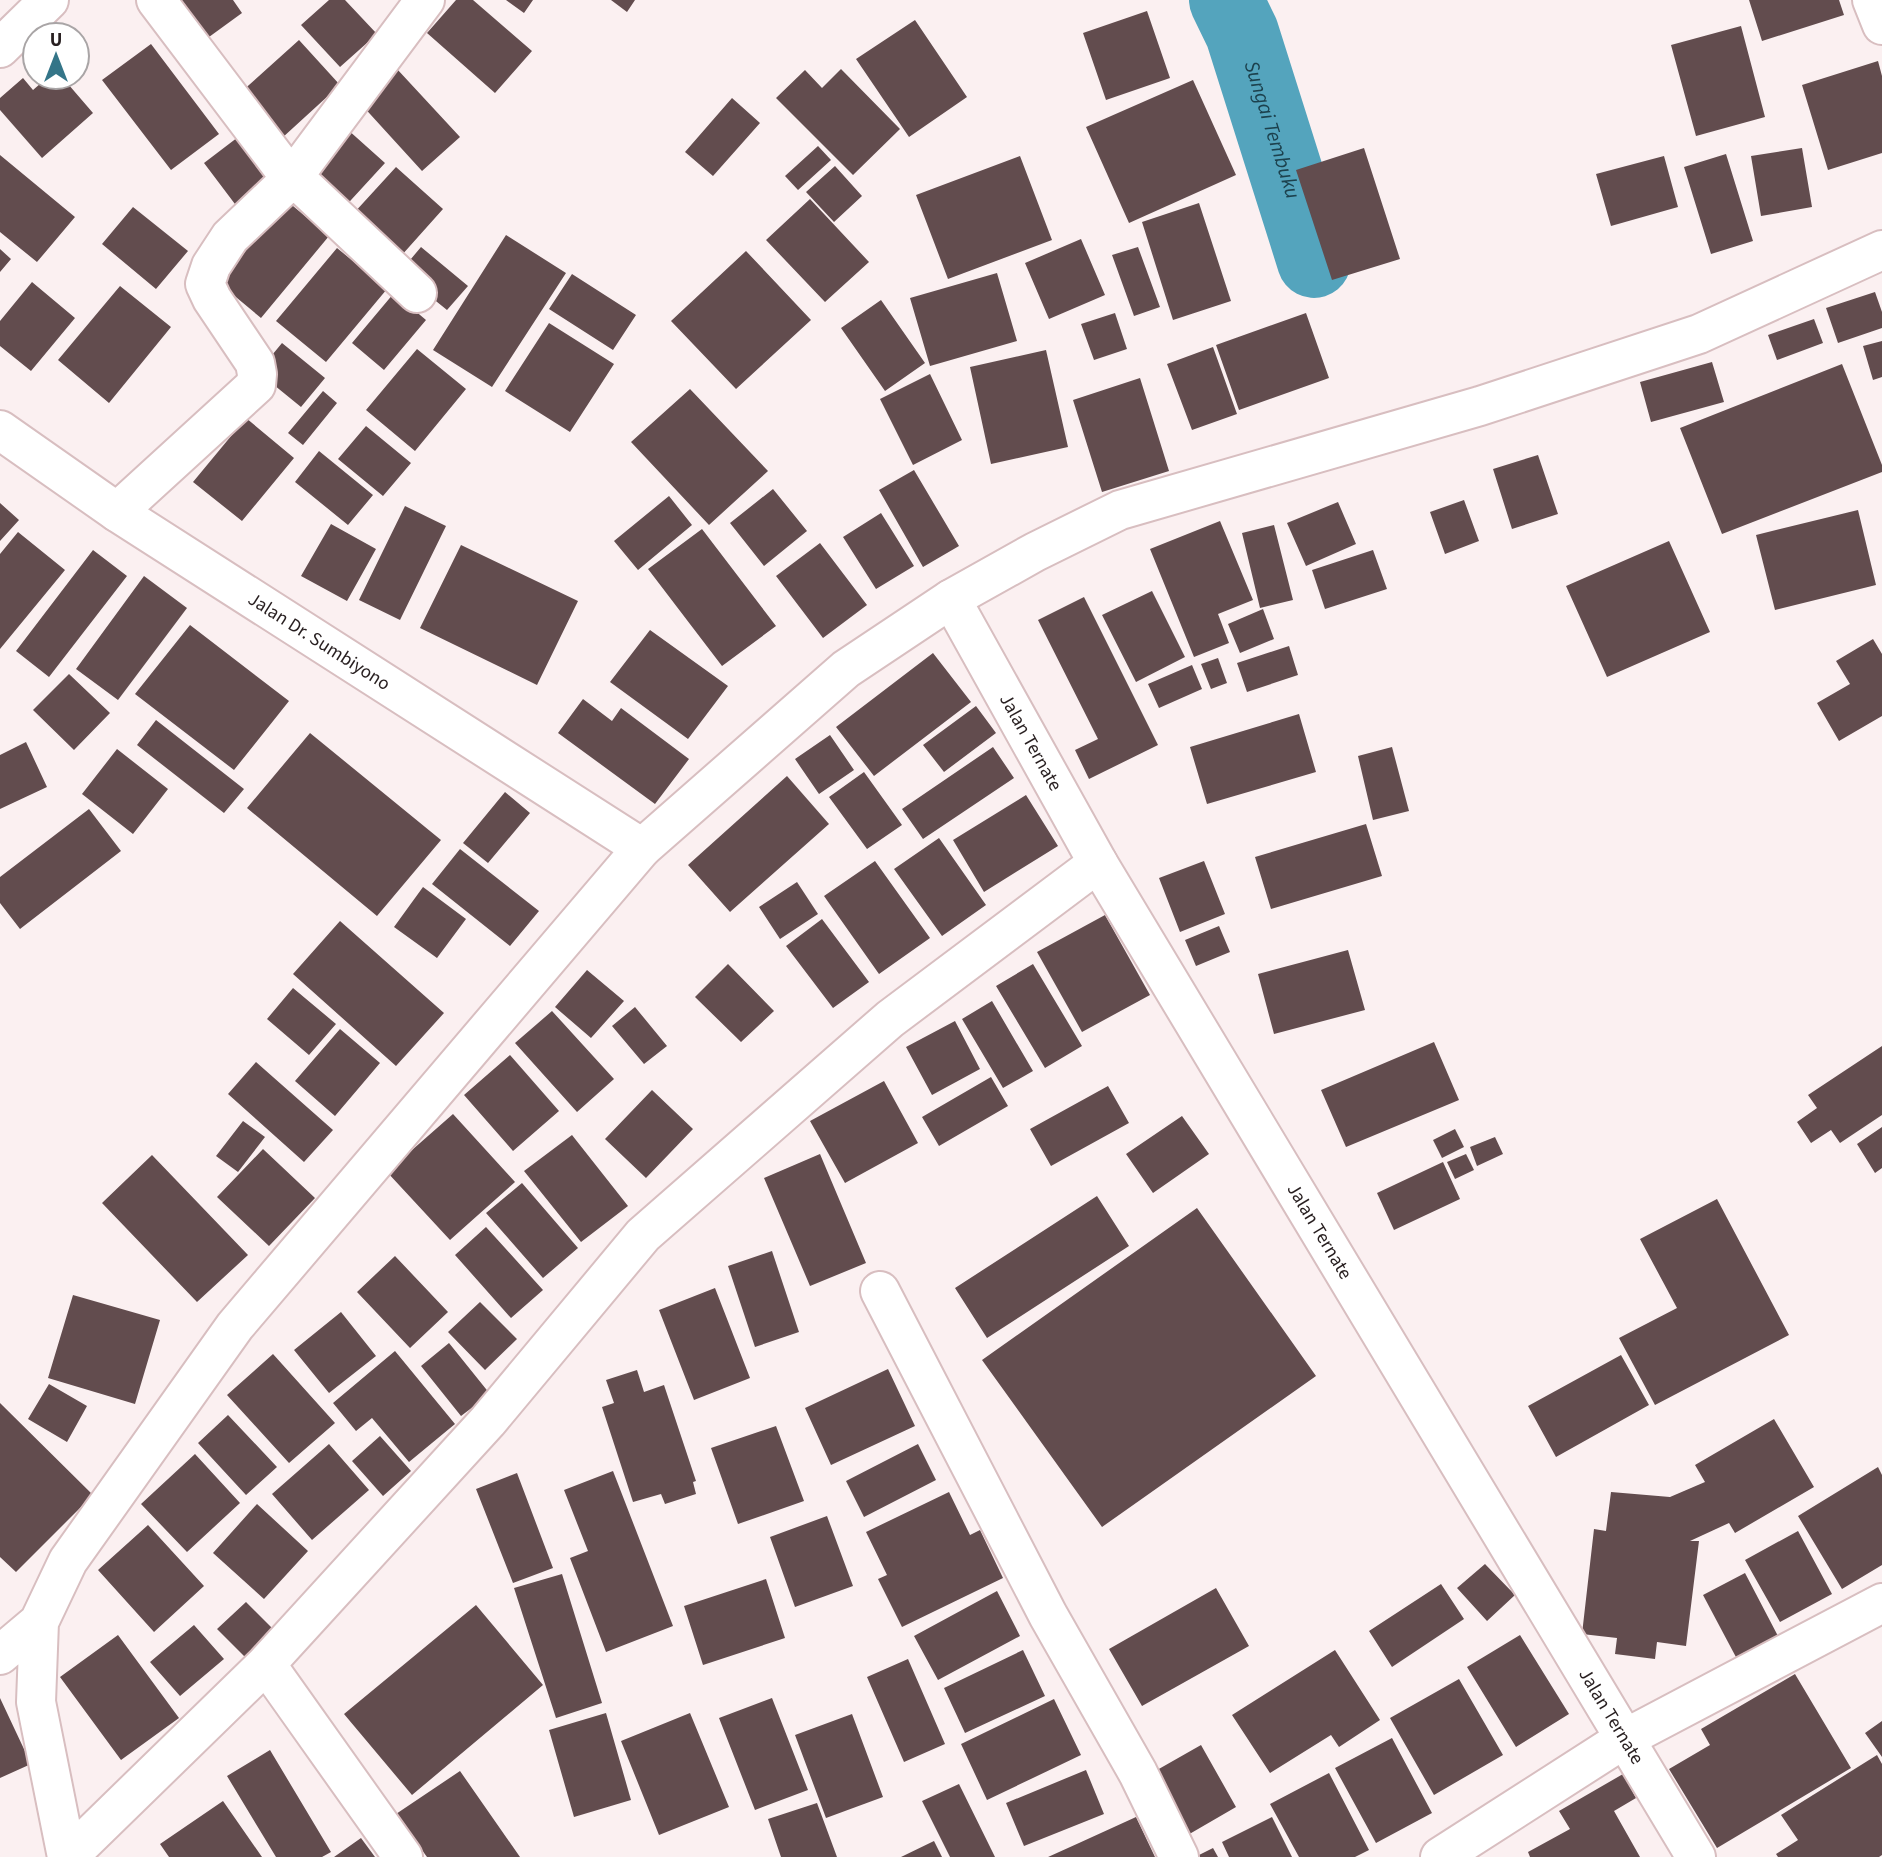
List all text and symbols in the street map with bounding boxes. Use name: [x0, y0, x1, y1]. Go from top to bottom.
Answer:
north arrow: [21, 21, 91, 91]
text: U: [50, 27, 62, 54]
water label: Sungai Tembuku: [1237, 57, 1308, 202]
street label: Jalan Dr. Sumbiyono: [243, 586, 396, 697]
street label: Jalan Ternate: [993, 689, 1069, 796]
street label: Jalan Ternate: [1280, 1178, 1359, 1284]
street label: Jalan Ternate: [1572, 1663, 1651, 1769]

